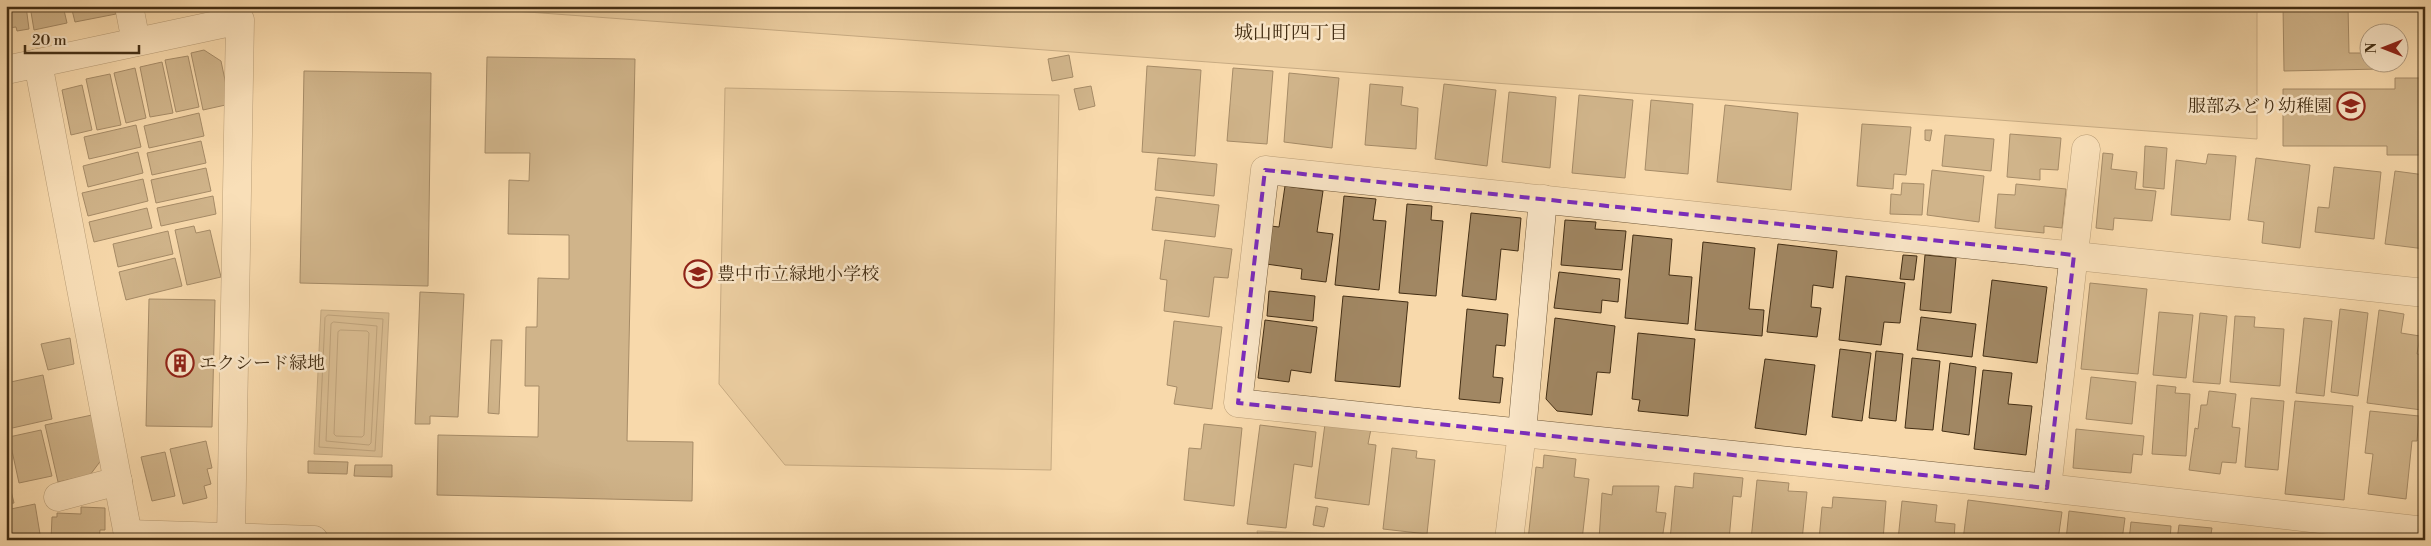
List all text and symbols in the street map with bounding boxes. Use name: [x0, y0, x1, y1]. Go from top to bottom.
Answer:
district label: 城山町四丁目: [1234, 21, 1348, 45]
scale bar: [25, 22, 139, 54]
north arrow: [2358, 22, 2408, 72]
text: 20 m: [32, 31, 67, 50]
text: N: [2363, 42, 2381, 54]
school or university icon: 服部みどり幼稚園: [2336, 91, 2366, 121]
place label: 服部みどり幼稚園: [2188, 95, 2332, 118]
school or university icon: 豊中市立緑地小学校: [683, 259, 713, 289]
place label: 豊中市立緑地小学校: [717, 263, 879, 286]
building icon: エクシード緑地: [165, 348, 195, 378]
place label: エクシード緑地: [199, 352, 325, 375]

